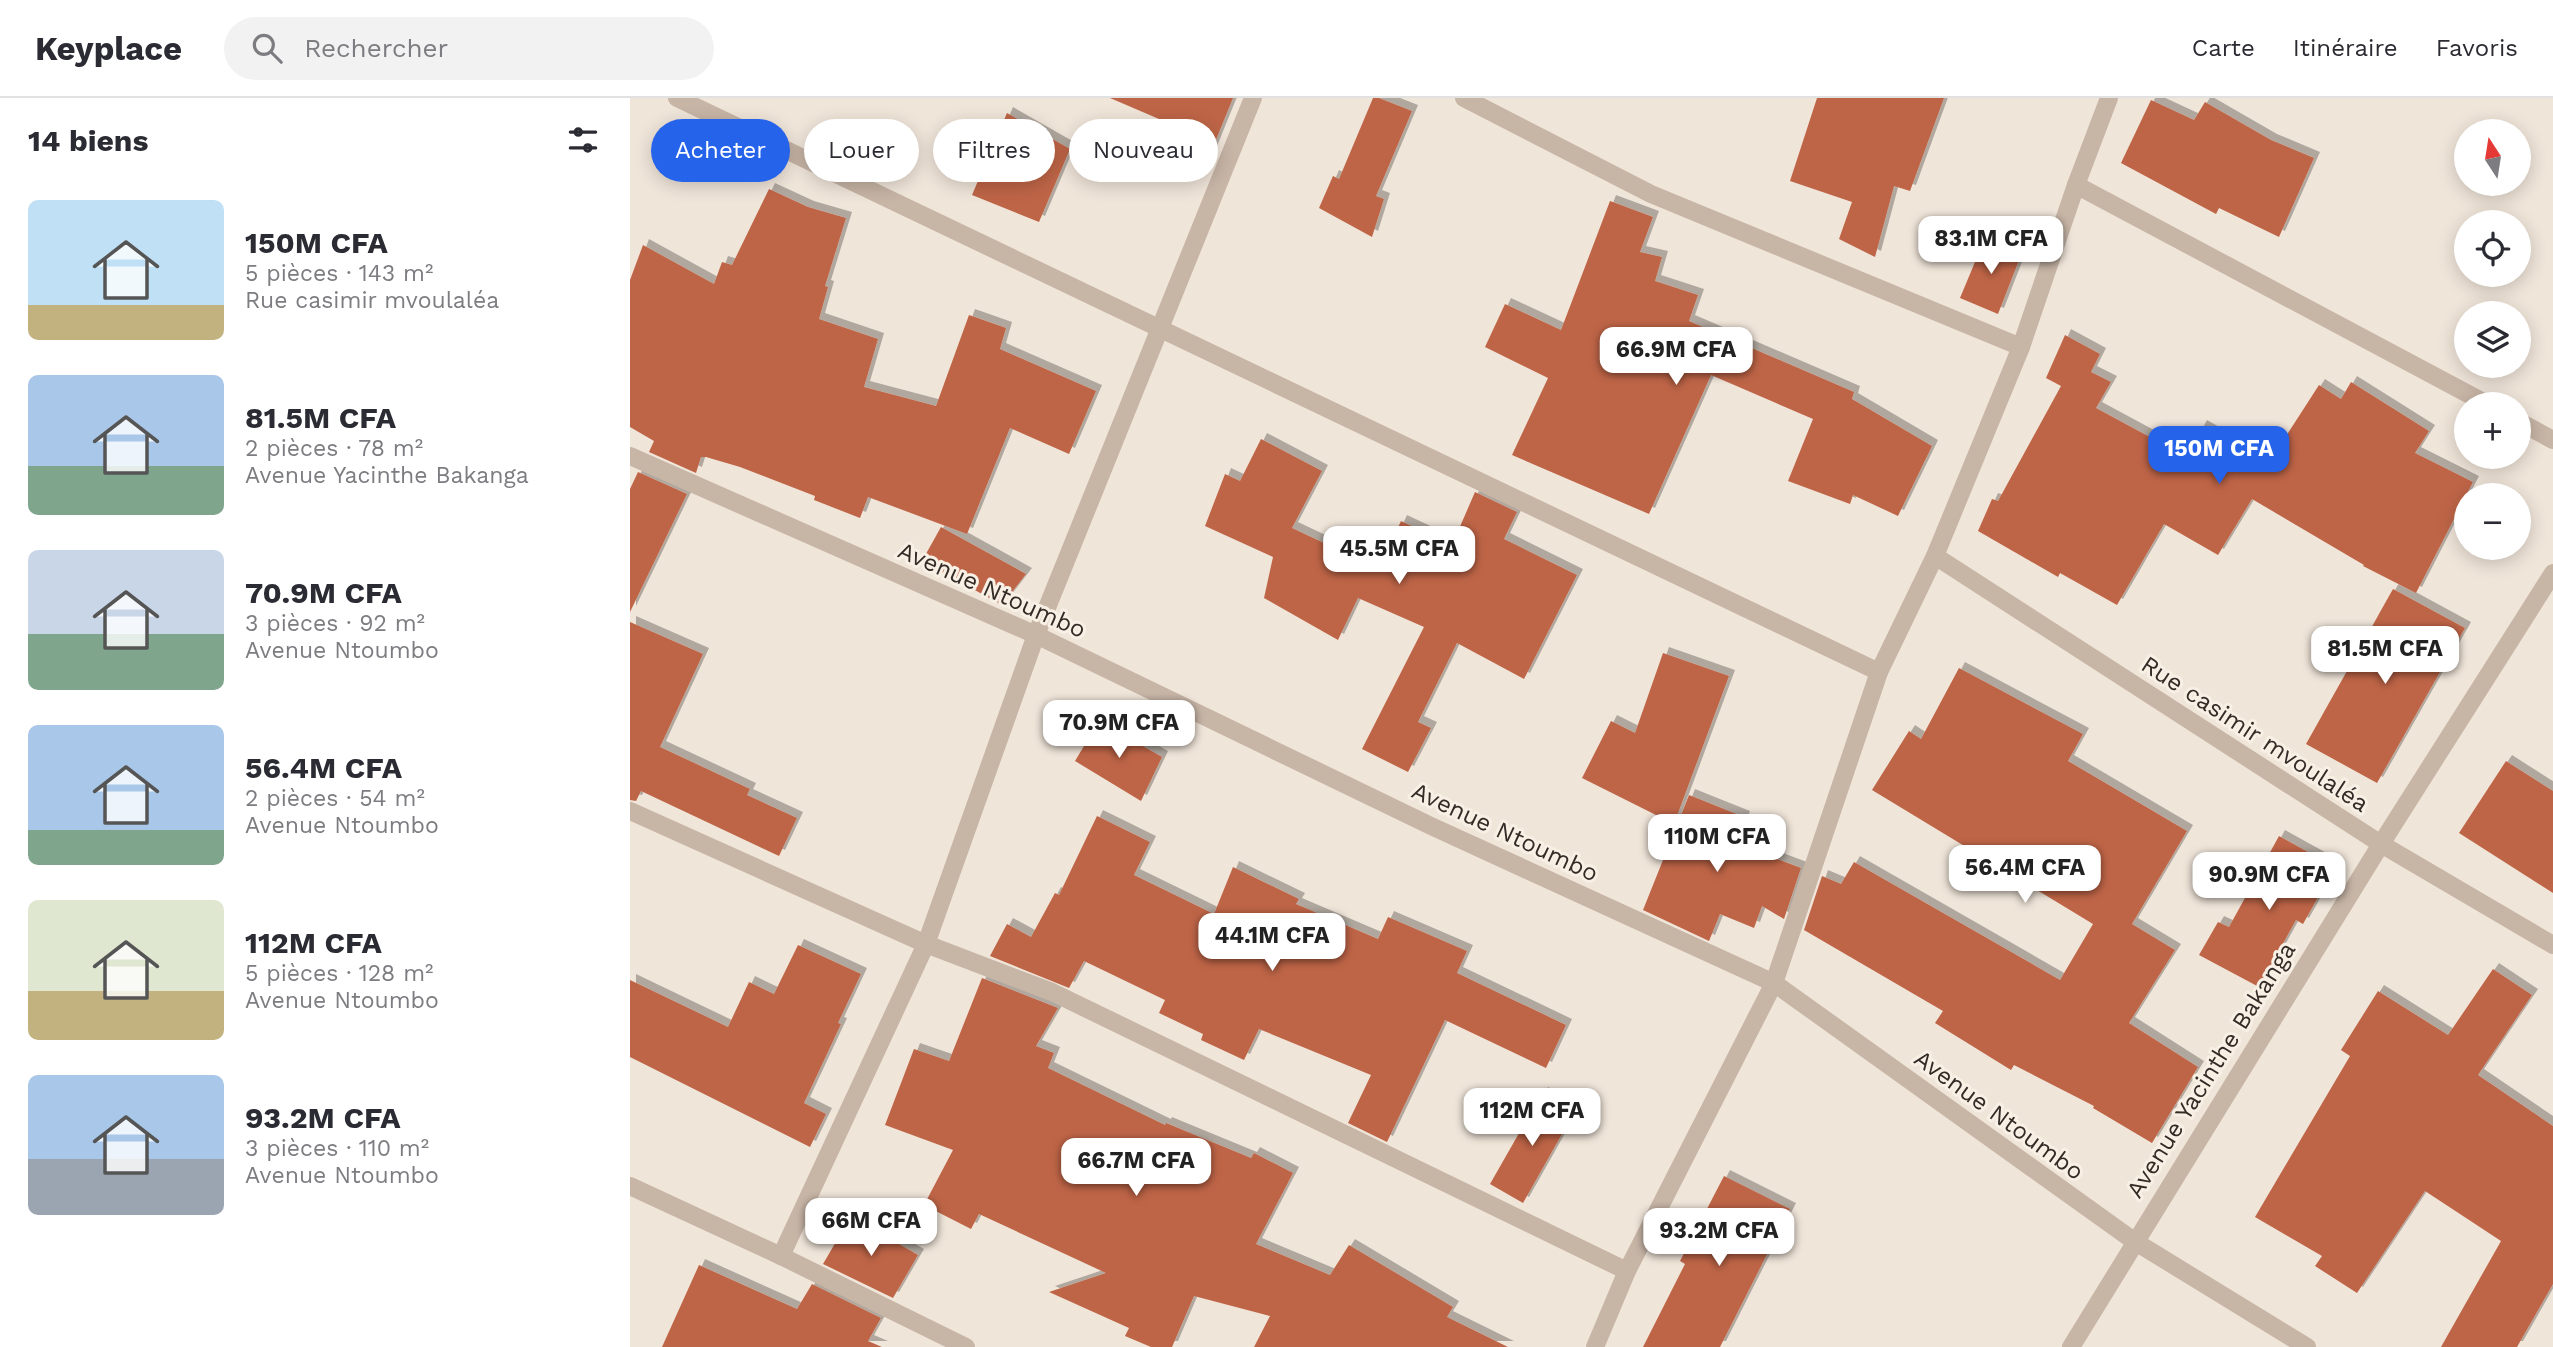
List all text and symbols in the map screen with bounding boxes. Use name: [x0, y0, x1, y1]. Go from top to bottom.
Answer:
search box: [224, 17, 714, 80]
text: Keyplace: [35, 29, 182, 68]
icon: search: [248, 29, 286, 67]
text: Rechercher: [304, 33, 448, 63]
text: Carte: [2192, 34, 2255, 62]
text: Itinéraire: [2293, 34, 2398, 62]
text: Favoris: [2436, 34, 2518, 62]
chip: Acheter: [651, 119, 790, 182]
chip: Louer: [804, 119, 919, 182]
chip: Filtres: [933, 119, 1055, 182]
chip: Nouveau: [1069, 119, 1218, 182]
north arrow: [2454, 119, 2530, 196]
map controls: [2454, 119, 2531, 560]
icon: filters: [564, 121, 602, 159]
text: 14 biens: [28, 123, 148, 158]
button: locate: [2454, 210, 2531, 287]
pin: 83.1M CFA: [1911, 216, 2071, 276]
text: 150M CFA: [245, 225, 388, 260]
text: 83.1M CFA: [1934, 225, 2048, 252]
icon: home: [84, 228, 168, 312]
text: 5 pièces · 143 m²: [245, 260, 433, 287]
text: Rue casimir mvoulaléa: [245, 287, 499, 314]
button: layers: [2454, 301, 2531, 378]
pin: 66.9M CFA: [1596, 328, 1756, 387]
text: 66.9M CFA: [1616, 336, 1736, 363]
button: +: [2454, 392, 2531, 469]
text: 81.5M CFA: [245, 400, 396, 435]
icon: home: [84, 403, 168, 487]
pin: 150M CFA: [2147, 426, 2291, 486]
text: 2 pièces · 78 m²: [245, 435, 423, 462]
text: 150M CFA: [2164, 435, 2274, 462]
text: Avenue Yacinthe Bakanga: [245, 462, 529, 489]
button: −: [2454, 483, 2531, 560]
pin: 45.5M CFA: [1319, 526, 1479, 586]
text: 45.5M CFA: [1339, 535, 1459, 562]
street label: Avenue Ntoumbo: [894, 536, 1090, 644]
text: 70.9M CFA: [245, 575, 402, 610]
icon: home: [84, 578, 168, 662]
text: 3 pièces · 92 m²: [245, 610, 425, 637]
pin: 81.5M CFA: [2305, 626, 2465, 686]
text: 81.5M CFA: [2327, 635, 2443, 662]
text: Avenue Ntoumbo: [245, 637, 439, 664]
street label: Rue casimir mvoulaléa: [2136, 650, 2374, 818]
pin: 70.9M CFA: [1039, 700, 1199, 760]
text: 70.9M CFA: [1059, 709, 1179, 736]
text: 56.4M CFA: [245, 750, 402, 785]
icon: home: [84, 753, 168, 837]
street label: Avenue Ntoumbo: [1407, 777, 1603, 887]
text: 2 pièces · 54 m²: [245, 785, 425, 812]
text: Avenue Ntoumbo: [245, 812, 439, 839]
pin: 110M CFA: [1645, 814, 1789, 874]
text: 110M CFA: [1664, 823, 1770, 850]
pin: 56.4M CFA: [1945, 846, 2105, 905]
pin: 90.9M CFA: [2189, 852, 2349, 912]
text: 56.4M CFA: [1965, 854, 2085, 881]
text: 90.9M CFA: [2209, 861, 2329, 888]
pin: 44.1M CFA: [1192, 914, 1352, 973]
text: 44.1M CFA: [1214, 922, 1330, 949]
text: 112M CFA: [245, 925, 382, 960]
icon: home: [84, 928, 168, 1012]
street label: Avenue Yacinthe Bakanga: [2121, 937, 2301, 1203]
text: 5 pièces · 128 m²: [245, 960, 433, 987]
text: Avenue Ntoumbo: [245, 987, 439, 1014]
street label: Avenue Ntoumbo: [1909, 1044, 2089, 1186]
pin: 112M CFA: [1460, 1088, 1604, 1148]
text: 112M CFA: [1480, 1097, 1584, 1124]
text: 93.2M CFA: [245, 1100, 401, 1135]
icon: home: [84, 1103, 168, 1187]
text: 3 pièces · 110 m²: [245, 1135, 429, 1162]
pin: 66.7M CFA: [1056, 1138, 1216, 1198]
text: 66.7M CFA: [1077, 1147, 1195, 1174]
text: Avenue Ntoumbo: [245, 1162, 439, 1189]
pin: 66M CFA: [806, 1198, 936, 1258]
text: 66M CFA: [821, 1207, 921, 1234]
pin: 93.2M CFA: [1639, 1208, 1799, 1268]
text: 93.2M CFA: [1659, 1217, 1779, 1244]

